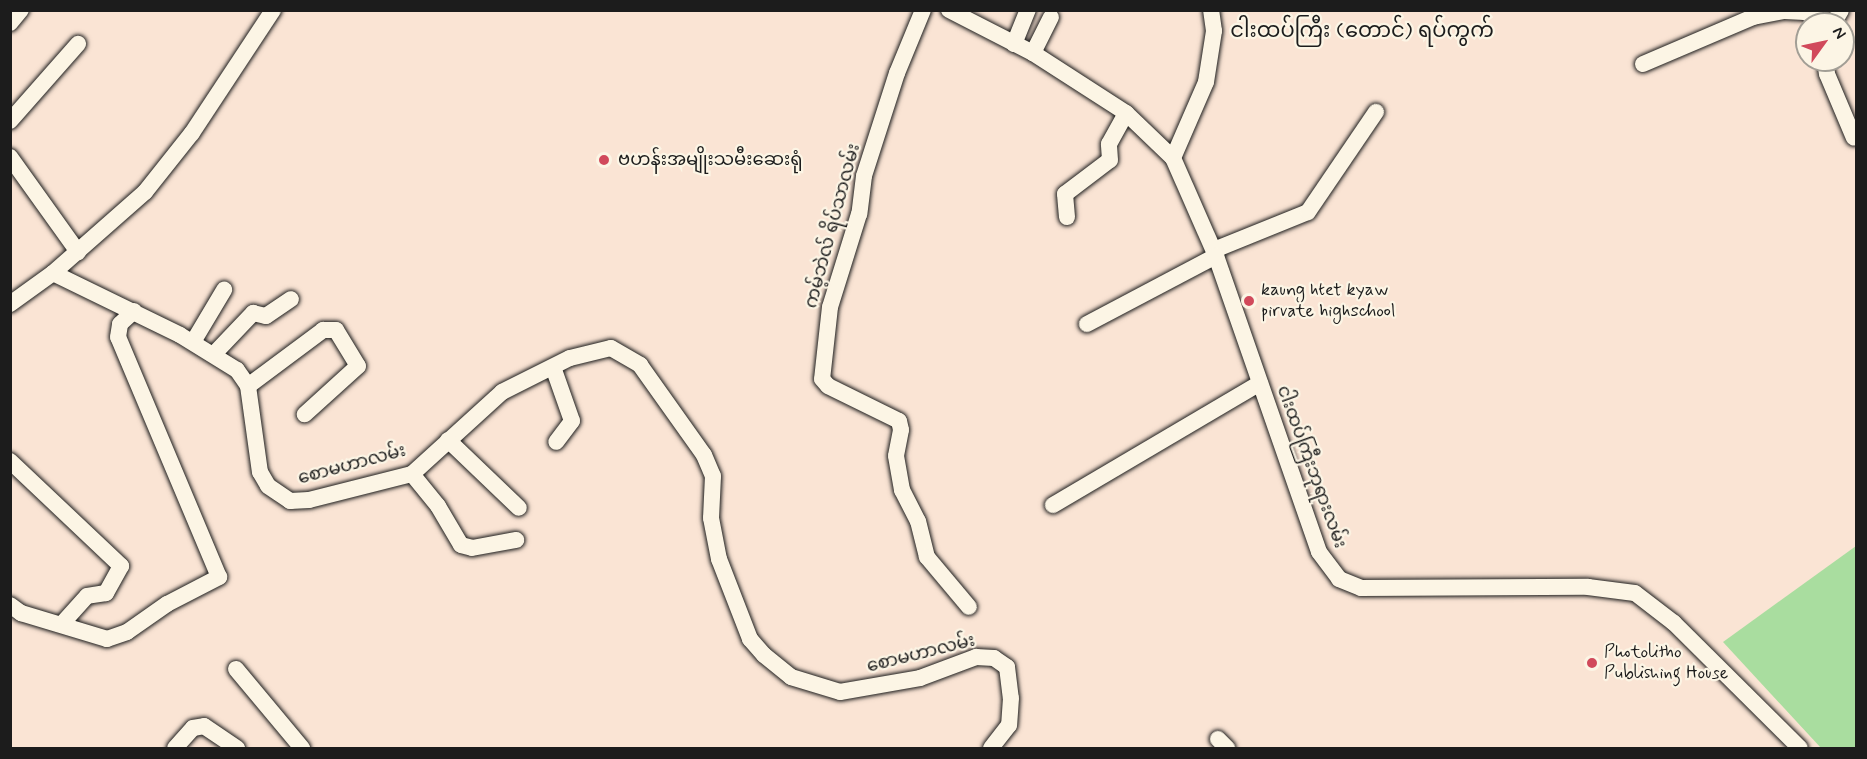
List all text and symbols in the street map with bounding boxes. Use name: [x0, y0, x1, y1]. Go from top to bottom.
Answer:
north arrow: [1795, 12, 1855, 72]
district label: ငါးထပ်ကြီး (တောင်) ရပ်ကွက်: [1230, 18, 1494, 44]
text: N: [1827, 23, 1851, 43]
street label: ကမ့်ဘဲလ် ရိပ်သာလမ်း: [801, 141, 865, 311]
place label: ဗဟန်းအမျိုးသမီးဆေးရုံ: [618, 149, 802, 171]
marker: ဗဟန်းအမျိုးသမီးဆေးရုံ: [595, 151, 613, 169]
place label: kaung htet kyaw pirvate highschool: [1261, 280, 1393, 322]
marker: kaung htet kyaw pirvate highschool: [1242, 294, 1256, 308]
street label: ငါးထပ်ကြီးဘုရားလမ်း: [1272, 383, 1350, 551]
street label: စောမဟာလမ်း: [296, 440, 408, 490]
street label: စောမဟာလမ်း: [865, 630, 977, 678]
place label: Photolitho Publishing House: [1604, 642, 1728, 684]
marker: Photolitho Publishing House: [1585, 656, 1599, 670]

